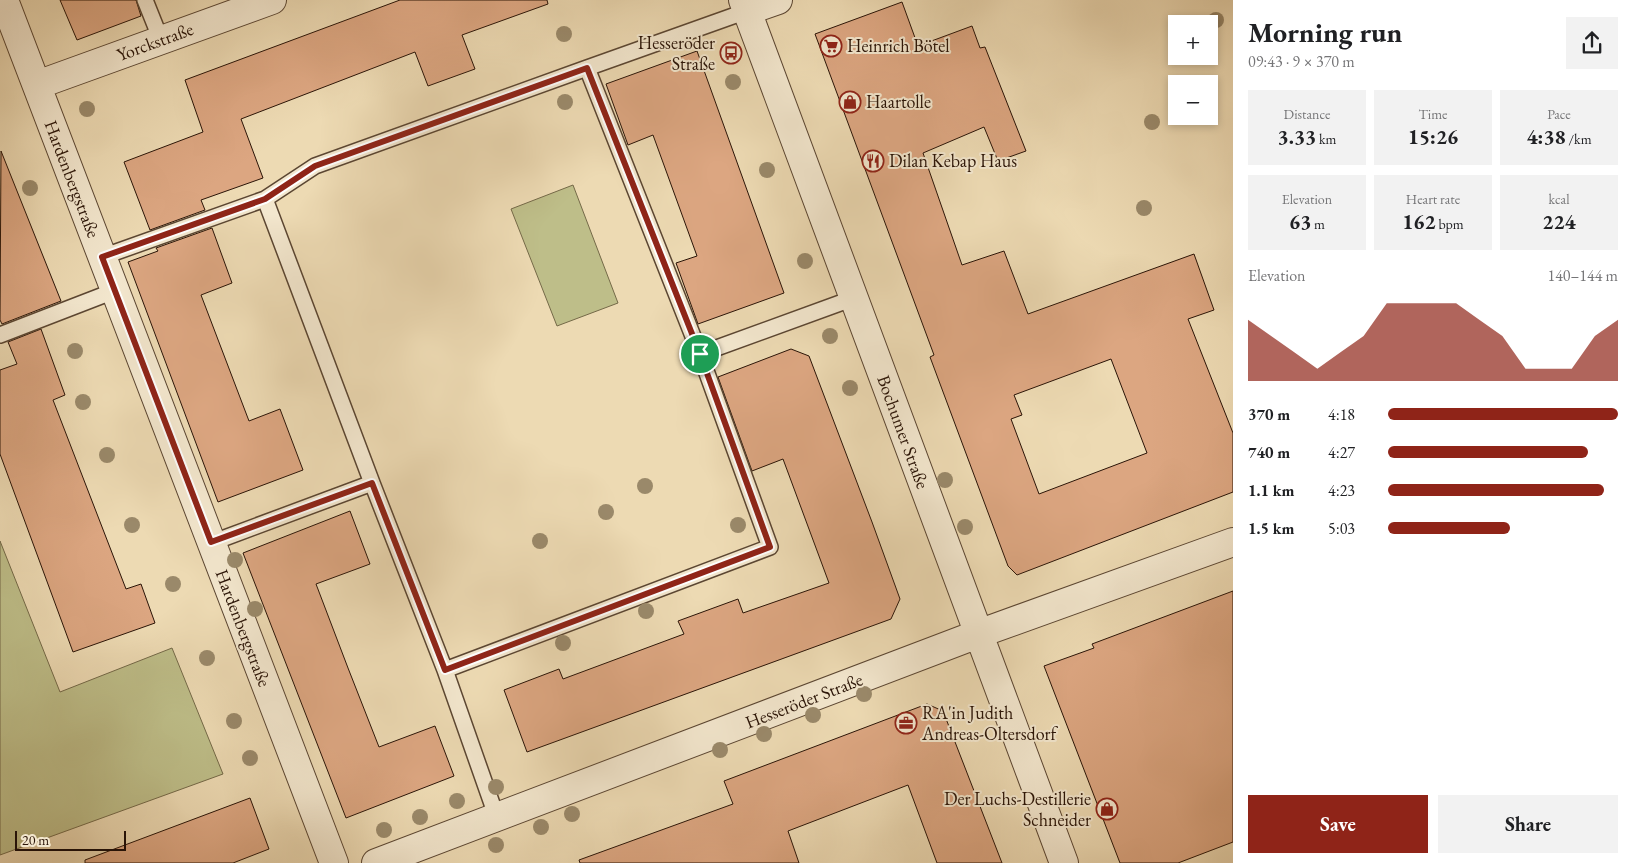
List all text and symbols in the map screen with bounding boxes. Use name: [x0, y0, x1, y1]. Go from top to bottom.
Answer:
text: Morning run: [1248, 14, 1402, 50]
map controls: [1168, 15, 1218, 125]
button: +: [1168, 15, 1218, 65]
street label: Yorckstraße: [113, 17, 196, 66]
button: share: [1566, 17, 1618, 69]
place label: Hesseröder Straße: [638, 31, 715, 75]
supermarket icon: Heinrich Bötel: [819, 34, 843, 58]
place label: Heinrich Bötel: [847, 34, 950, 57]
bus stop icon: Hesseröder Straße: [719, 41, 743, 65]
text: 09:43 · 9 × 370 m: [1248, 51, 1355, 72]
button: −: [1168, 75, 1218, 125]
shop icon: Haartolle: [838, 90, 862, 114]
place label: Haartolle: [866, 90, 931, 113]
text: Distance: [1284, 105, 1330, 123]
text: Time: [1418, 105, 1448, 123]
text: Pace: [1547, 105, 1571, 123]
street label: Hardenbergstraße: [39, 117, 105, 241]
text: 3.33: [1278, 123, 1316, 150]
text: 15:26: [1408, 123, 1458, 150]
text: 4:38: [1526, 123, 1566, 150]
text: km: [1316, 130, 1336, 148]
text: /km: [1566, 130, 1592, 148]
restaurant icon: Dilan Kebap Haus: [861, 149, 885, 173]
place label: Dilan Kebap Haus: [889, 149, 1017, 172]
text: Elevation: [1282, 190, 1332, 208]
text: Heart rate: [1406, 190, 1460, 208]
text: kcal: [1549, 190, 1570, 208]
text: 63: [1289, 208, 1311, 235]
text: 162: [1402, 208, 1436, 235]
text: 224: [1542, 208, 1576, 235]
text: m: [1311, 215, 1325, 233]
text: bpm: [1436, 215, 1464, 233]
text: Elevation: [1248, 265, 1306, 286]
text: 140–144 m: [1547, 265, 1618, 286]
pin: [679, 333, 721, 375]
icon: arrive: [686, 340, 714, 368]
street label: Bochumer Straße: [872, 372, 935, 492]
text: 370 m: [1248, 404, 1290, 425]
text: 4:18: [1328, 404, 1355, 425]
text: 740 m: [1248, 442, 1290, 463]
text: 4:27: [1328, 442, 1355, 463]
text: 1.1 km: [1248, 480, 1294, 501]
text: 4:23: [1328, 480, 1355, 501]
text: 1.5 km: [1248, 518, 1294, 539]
text: 5:03: [1328, 518, 1355, 539]
street label: Hardenbergstraße: [210, 566, 276, 690]
street label: Hesseröder Straße: [742, 668, 866, 734]
place label: RA'in Judith Andreas-Oltersdorf: [921, 701, 1059, 745]
office icon: RA'in Judith Andreas-Oltersdorf: [894, 711, 918, 735]
place label: Der Luchs-Destillerie Schneider: [944, 787, 1091, 831]
button: Save: [1248, 795, 1428, 853]
button: Share: [1438, 795, 1618, 853]
shop icon: Der Luchs-Destillerie Schneider: [1095, 797, 1119, 821]
scale bar: [15, 828, 126, 851]
text: 20 m: [22, 831, 49, 849]

